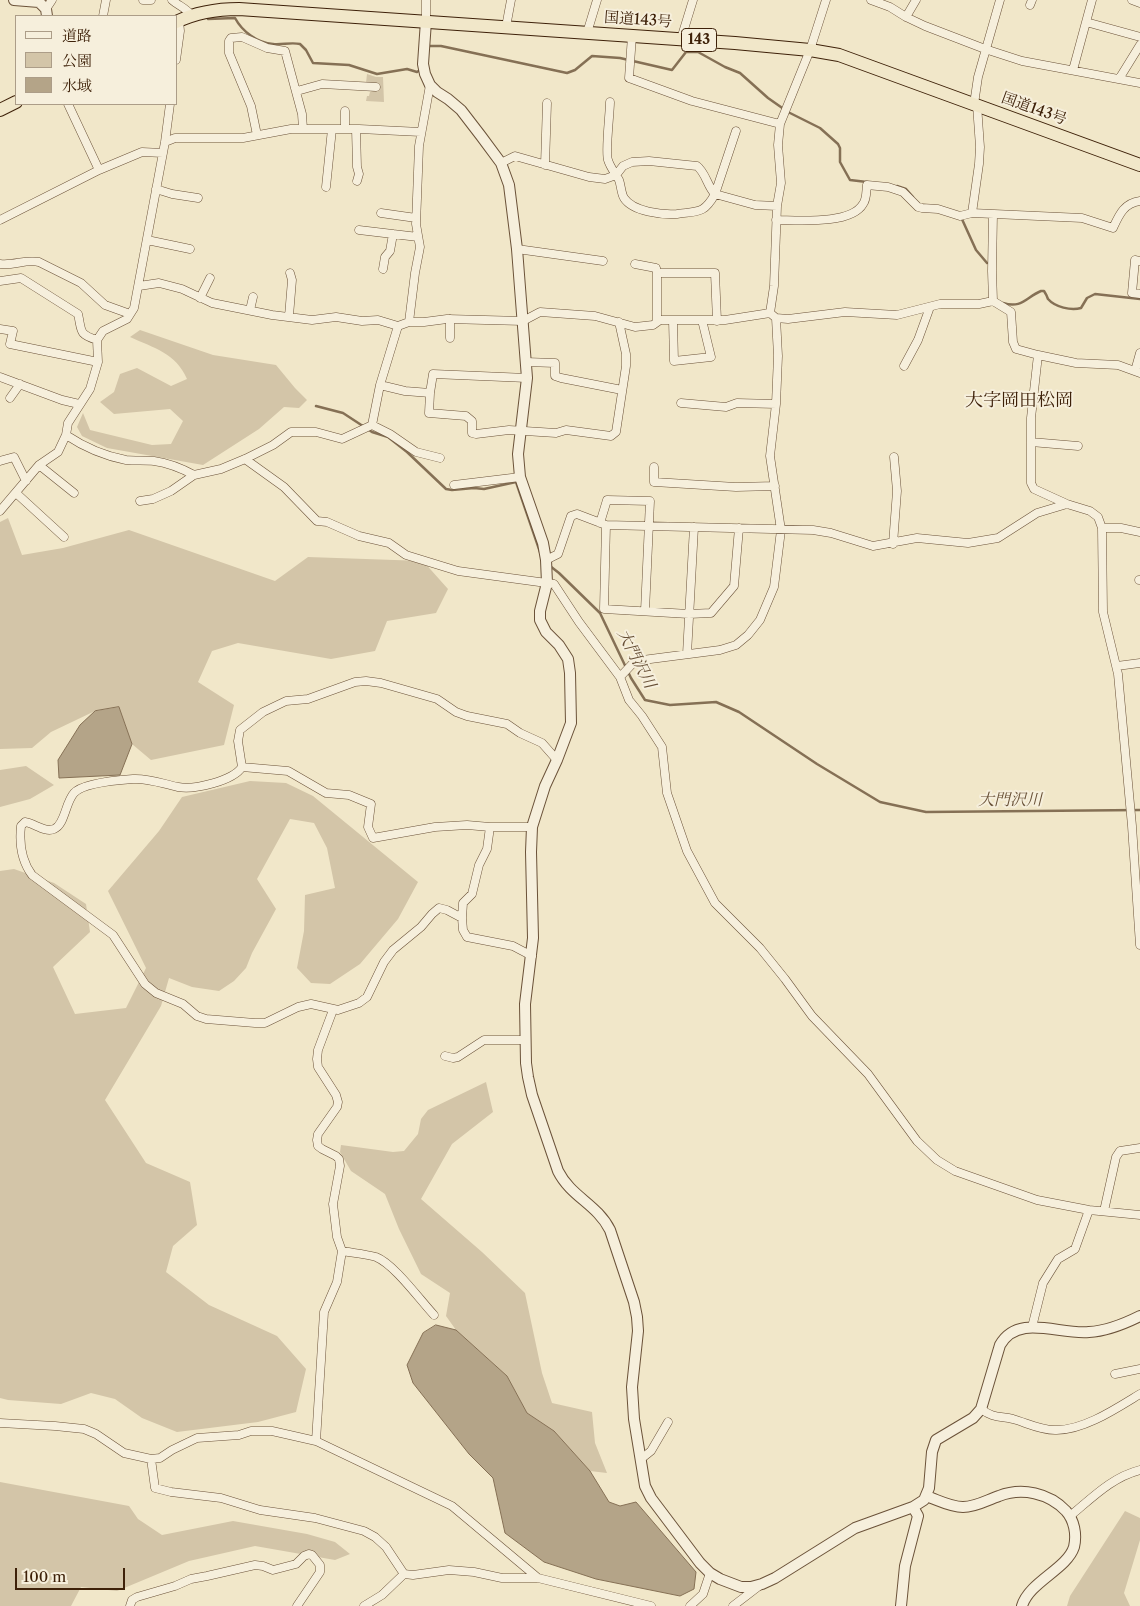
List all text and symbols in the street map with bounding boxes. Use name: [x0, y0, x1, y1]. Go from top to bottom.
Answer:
street label: 国道143号: [603, 9, 673, 31]
legend: [15, 15, 178, 105]
text: 道路: [62, 26, 92, 45]
road number: 143: [682, 28, 716, 52]
text: 公園: [62, 51, 92, 70]
text: 水域: [62, 76, 92, 95]
street label: 国道143号: [999, 89, 1069, 129]
district label: 大字岡田松岡: [965, 390, 1073, 412]
water label: 大門沢川: [613, 626, 659, 692]
water label: 大門沢川: [978, 790, 1042, 810]
scale bar: [18, 1558, 128, 1590]
text: 100 m: [23, 1567, 66, 1586]

